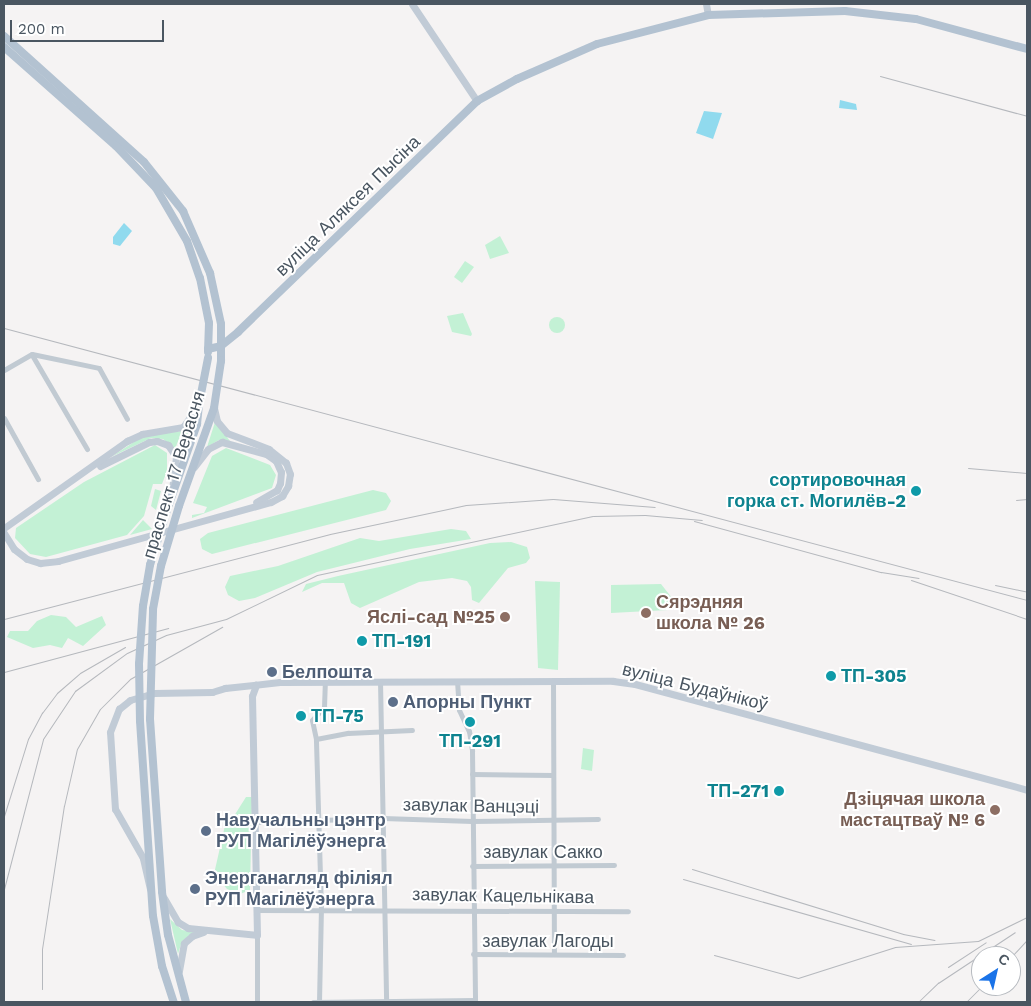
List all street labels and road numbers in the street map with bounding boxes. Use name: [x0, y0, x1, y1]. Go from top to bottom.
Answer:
street label: вуліца Аляксея Пысіна: [271, 131, 425, 281]
street label: праспект 17 Верасня: [138, 388, 210, 562]
street label: вуліца Будаўнікоў: [620, 658, 770, 716]
street label: завулак Ванцэці: [403, 794, 539, 818]
street label: завулак Сакко: [483, 841, 603, 863]
street label: завулак Кацельнікава: [412, 884, 594, 908]
street label: завулак Лагоды: [482, 930, 614, 952]

